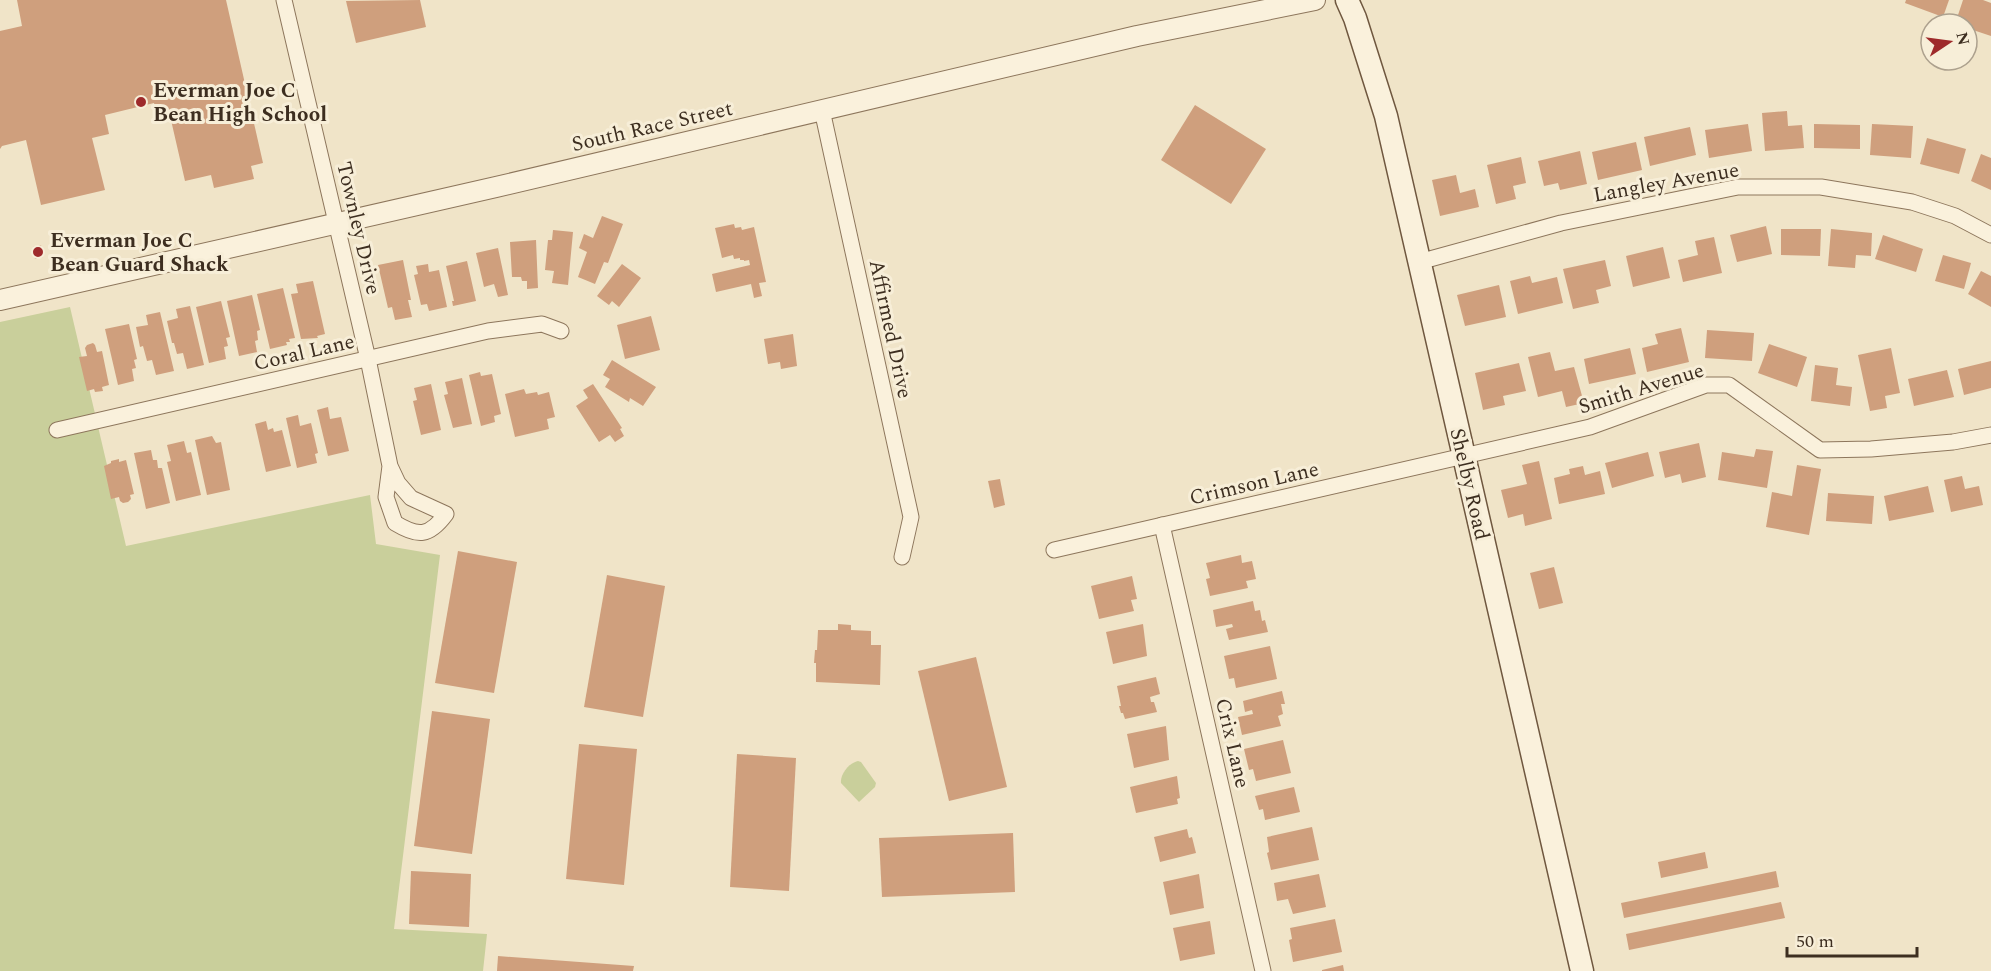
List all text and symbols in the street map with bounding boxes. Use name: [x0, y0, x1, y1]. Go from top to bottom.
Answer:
north arrow: [1919, 12, 1979, 72]
text: N: [1949, 30, 1976, 48]
place label: Everman Joe C Bean High School: [153, 75, 327, 131]
street label: South Race Street: [568, 93, 736, 161]
marker: Everman Joe C Bean High School: [134, 95, 148, 109]
street label: Langley Avenue: [1591, 154, 1742, 212]
street label: Townley Drive: [327, 159, 389, 298]
place label: Everman Joe C Bean Guard Shack: [50, 225, 229, 281]
marker: Everman Joe C Bean Guard Shack: [31, 245, 45, 259]
street label: Affirmed Drive: [860, 257, 920, 402]
street label: Coral Lane: [251, 326, 358, 380]
street label: Smith Avenue: [1574, 355, 1708, 423]
street label: Shelby Road: [1441, 425, 1497, 543]
street label: Crimson Lane: [1186, 454, 1322, 514]
street label: Crix Lane: [1206, 695, 1258, 792]
scale bar: [1787, 920, 1918, 958]
text: 50 m: [1796, 928, 1834, 955]

